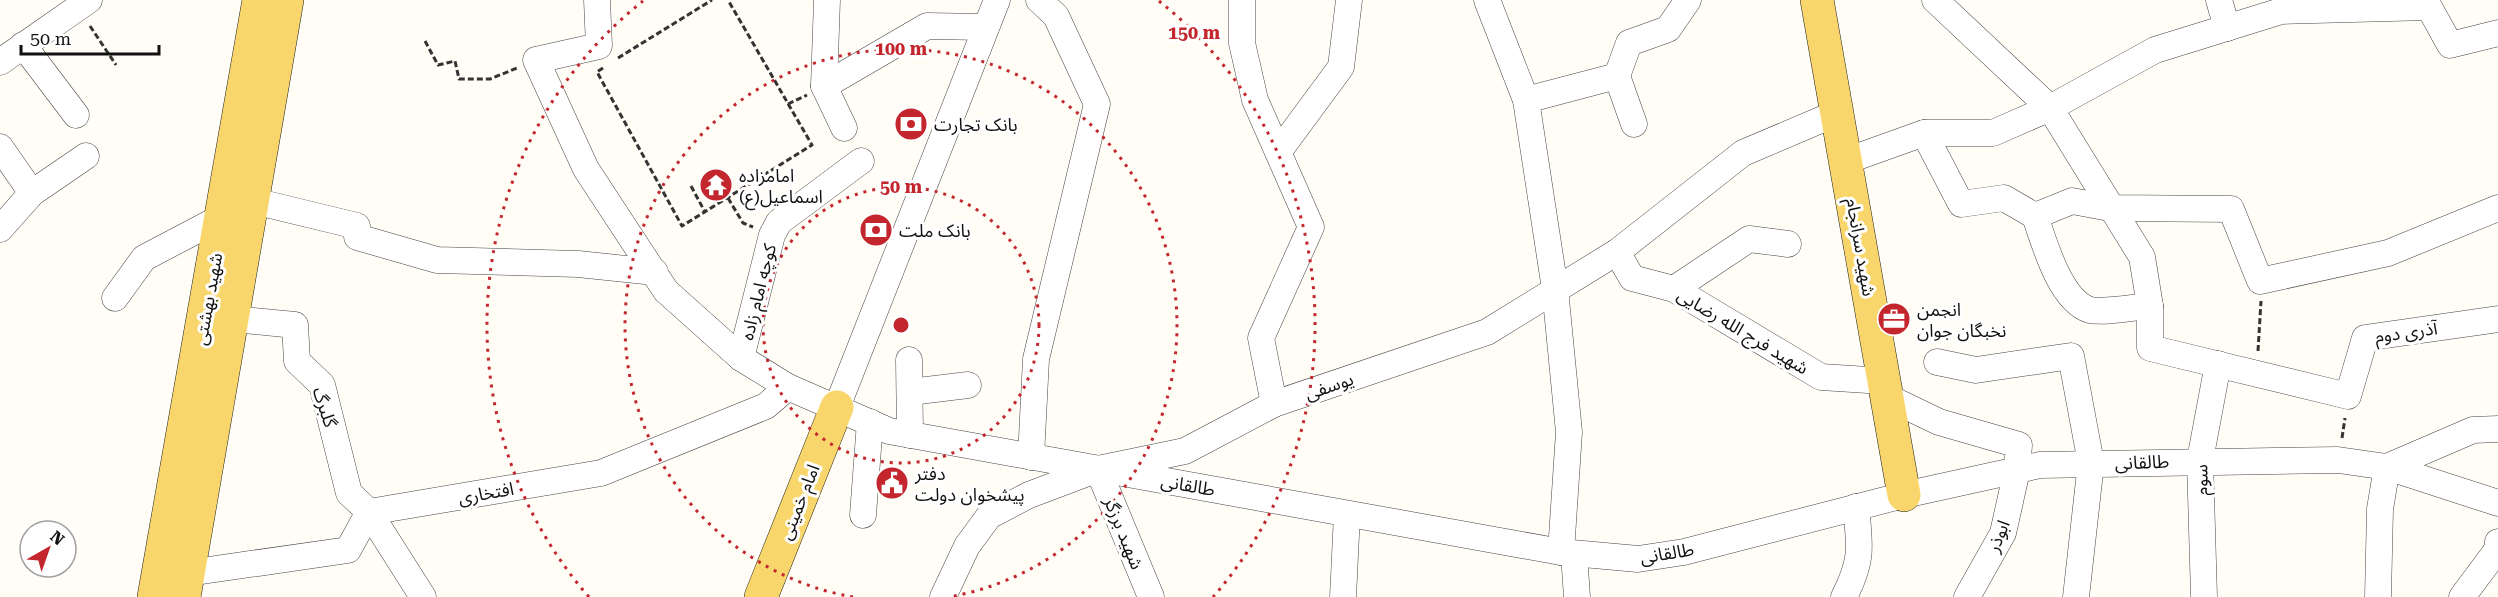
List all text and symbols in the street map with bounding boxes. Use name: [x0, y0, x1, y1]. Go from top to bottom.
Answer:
scale bar: [21, 18, 159, 56]
text: 150 m: [1168, 22, 1221, 43]
text: 50 m: [30, 28, 71, 49]
text: 100 m: [875, 38, 928, 59]
bank icon: بانک تجارت: [893, 106, 929, 142]
place label: بانک تجارت: [934, 114, 1018, 136]
place label: امامزاده اسماعیل(ع): [739, 165, 823, 211]
temple icon: امامزاده اسماعیل(ع): [698, 167, 734, 203]
text: 50 m: [880, 176, 923, 197]
street label: شهید سرانجام: [1838, 196, 1880, 298]
bank icon: بانک ملت: [858, 212, 894, 248]
place label: بانک ملت: [899, 220, 971, 241]
street label: کوچه امام زاده: [736, 241, 784, 343]
street label: شهید بهشتی: [190, 251, 227, 347]
street label: شهید فرج الله رضایی: [1672, 284, 1812, 381]
place label: انجمن نخبگان جوان: [1917, 299, 2006, 342]
office icon: انجمن نخبگان جوان: [1876, 301, 1912, 337]
centre of rings: [891, 315, 911, 335]
street label: آذری دوم: [2373, 317, 2440, 351]
street label: یوسفی: [1302, 368, 1356, 405]
street label: گلبرگ: [308, 384, 342, 431]
street label: طالقانی: [2114, 451, 2170, 474]
street label: امام خمینی: [774, 461, 827, 544]
place label: دفتر پیشخوان دولت: [914, 463, 1025, 506]
street label: سوم: [2190, 464, 2216, 496]
public building icon: دفتر پیشخوان دولت: [874, 465, 910, 501]
street label: طالقانی: [1159, 470, 1217, 501]
street label: افتخاری: [457, 478, 516, 509]
street label: شهید برزگر: [1099, 493, 1148, 573]
street label: ابوذر: [1982, 517, 2015, 556]
north arrow: [18, 519, 78, 579]
text: N: [46, 527, 68, 549]
street label: طالقانی: [1639, 538, 1696, 569]

